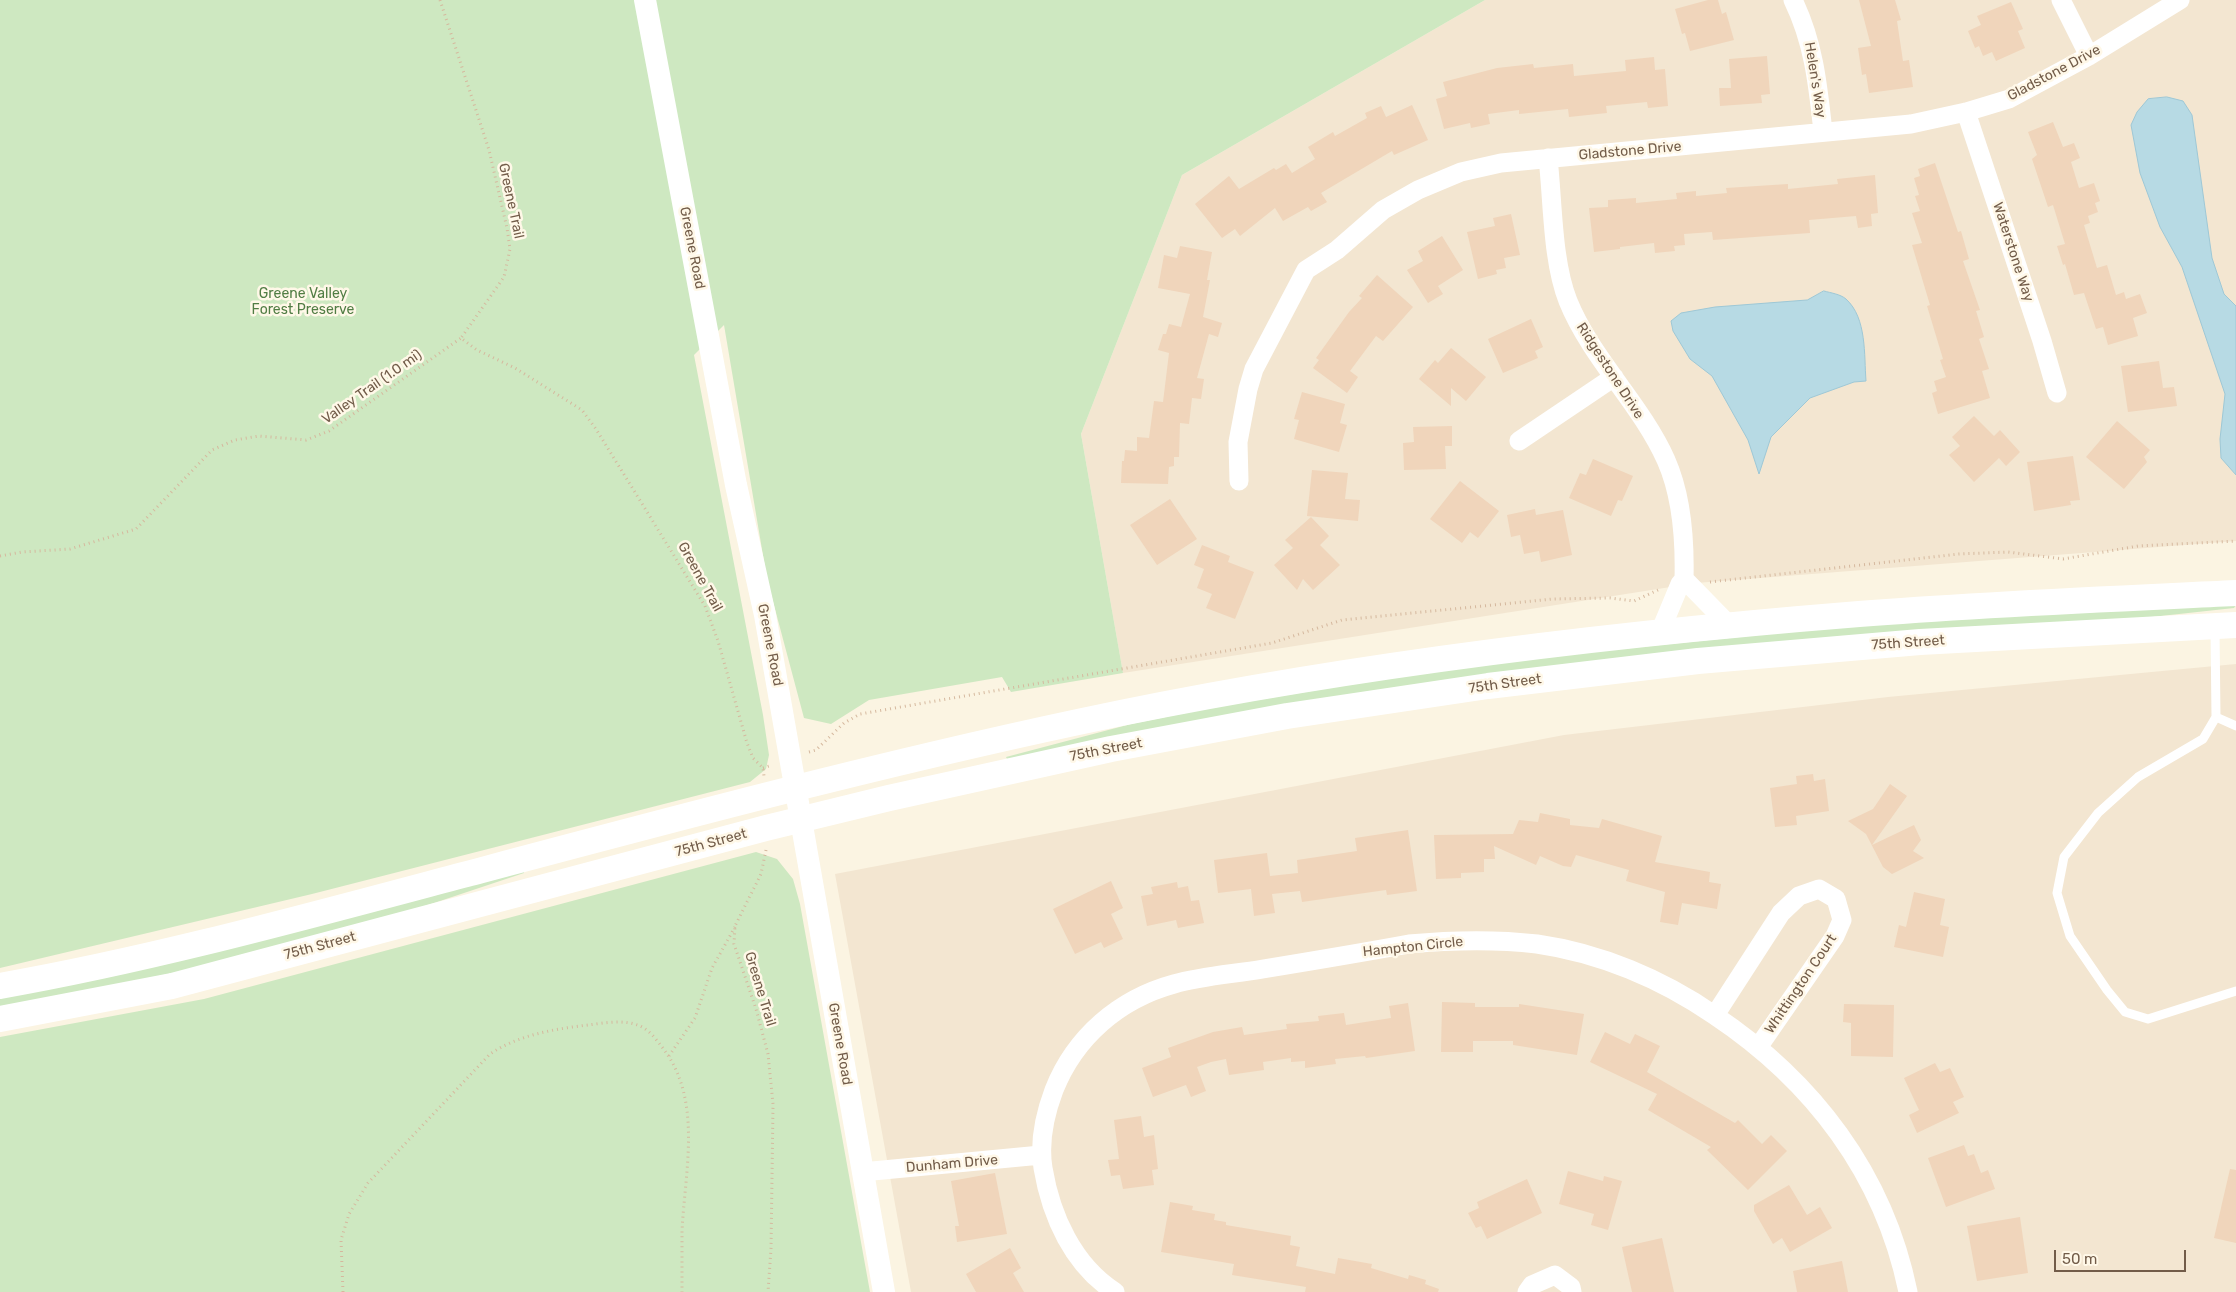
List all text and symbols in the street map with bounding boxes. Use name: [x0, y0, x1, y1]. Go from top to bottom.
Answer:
street label: Helen's Way: [1801, 41, 1829, 119]
street label: Gladstone Drive: [2005, 41, 2103, 105]
street label: Gladstone Drive: [1578, 138, 1682, 164]
street label: Greene Trail: [495, 162, 527, 240]
street label: Waterstone Way: [1989, 200, 2037, 304]
street label: Greene Road: [676, 205, 708, 291]
park label: Greene Valley Forest Preserve: [252, 286, 354, 318]
street label: Ridgestone Drive: [1573, 320, 1647, 422]
street label: Valley Trail (1.0 mi): [319, 346, 425, 428]
street label: Greene Trail: [674, 539, 726, 615]
street label: Greene Road: [754, 602, 786, 688]
street label: 75th Street: [1871, 632, 1945, 654]
street label: 75th Street: [1467, 671, 1543, 697]
street label: 75th Street: [1068, 735, 1144, 765]
street label: 75th Street: [673, 825, 749, 861]
street label: 75th Street: [282, 928, 358, 964]
street label: Whittington Court: [1762, 931, 1840, 1037]
street label: Hampton Circle: [1362, 933, 1464, 961]
street label: Greene Trail: [741, 950, 779, 1028]
street label: Greene Road: [824, 1002, 856, 1086]
street label: Dunham Drive: [905, 1152, 999, 1176]
scale bar: [2056, 1240, 2188, 1272]
text: 50 m: [2062, 1250, 2097, 1268]

